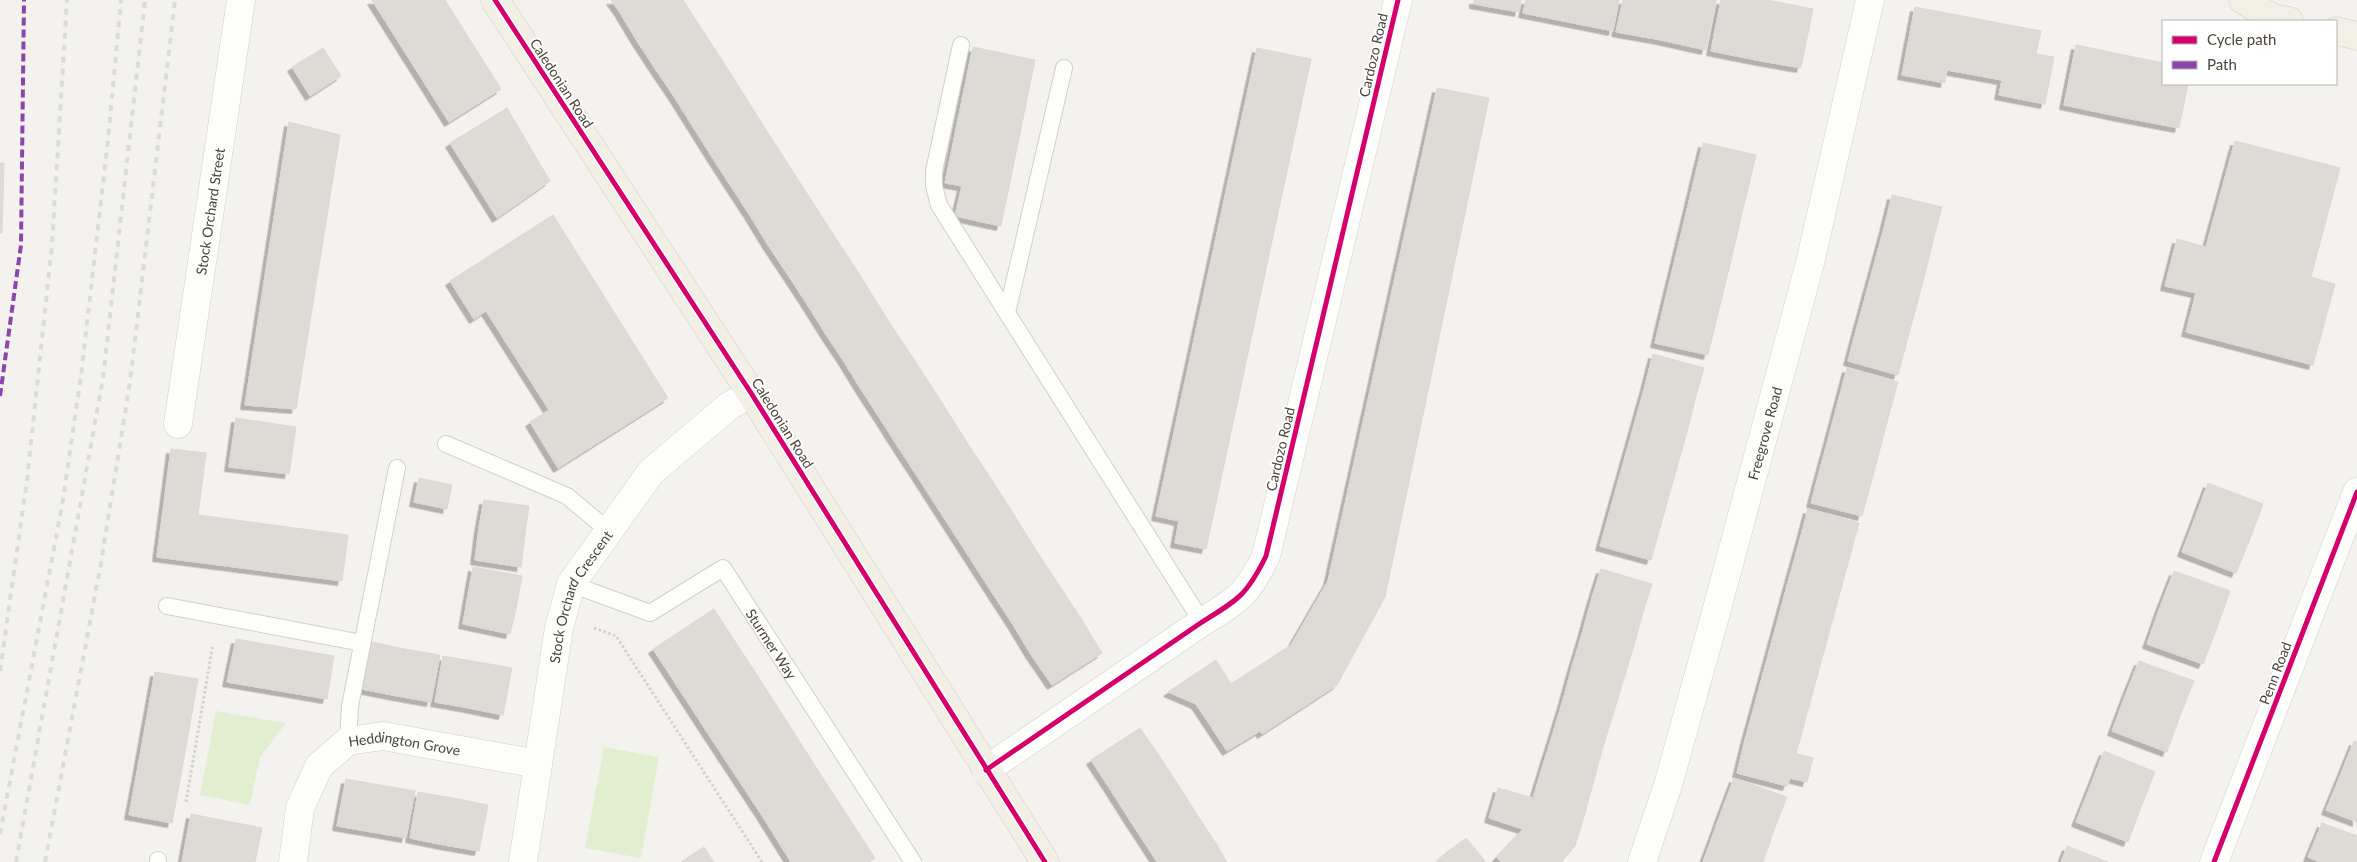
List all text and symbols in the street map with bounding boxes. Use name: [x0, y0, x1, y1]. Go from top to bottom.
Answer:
street label: Cardozo Road: [1355, 11, 1391, 99]
legend: [2162, 20, 2337, 85]
text: Cycle path: [2207, 30, 2276, 48]
street label: Caledonian Road: [527, 35, 597, 131]
text: Path: [2207, 55, 2237, 73]
street label: Stock Orchard Street: [192, 147, 227, 276]
street label: Caledonian Road: [748, 375, 818, 471]
street label: Freegrove Road: [1744, 385, 1785, 482]
street label: Cardozo Road: [1262, 405, 1298, 493]
street label: Stock Orchard Crescent: [545, 527, 615, 664]
street label: Sturmer Way: [743, 605, 801, 683]
street label: Penn Road: [2255, 639, 2295, 707]
street label: Heddington Grove: [347, 727, 462, 758]

